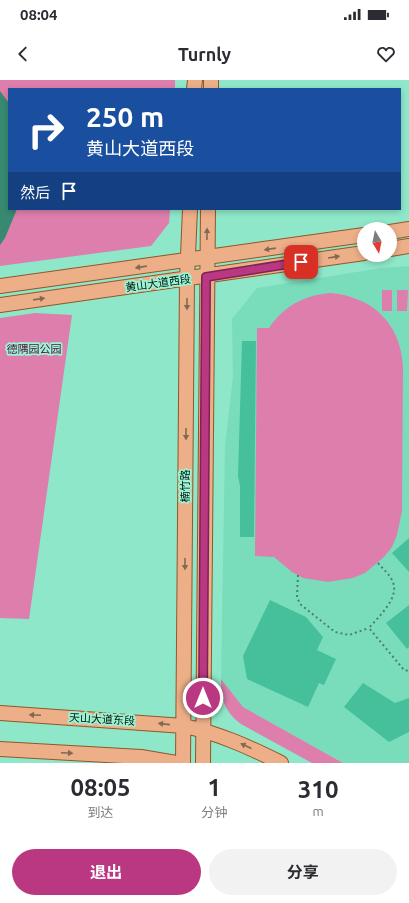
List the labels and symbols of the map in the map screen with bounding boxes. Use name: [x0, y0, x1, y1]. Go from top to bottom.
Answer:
north arrow: [357, 222, 397, 262]
one-way arrow: [204, 227, 210, 240]
pin: [284, 245, 318, 279]
one-way arrow: [264, 246, 276, 252]
one-way arrow: [328, 254, 340, 260]
one-way arrow: [135, 264, 147, 270]
street label: 黄山大道西段: [124, 272, 192, 294]
one-way arrow: [33, 296, 45, 302]
one-way arrow: [184, 298, 190, 311]
park label: 德隅园公园: [7, 343, 62, 355]
one-way arrow: [183, 428, 189, 441]
street label: 楠竹路: [179, 470, 191, 503]
one-way arrow: [182, 558, 188, 571]
position arrow: [182, 677, 224, 719]
street label: 天山大道东段: [69, 711, 135, 727]
one-way arrow: [29, 712, 41, 719]
one-way arrow: [158, 720, 171, 727]
one-way arrow: [240, 743, 252, 749]
one-way arrow: [61, 749, 73, 756]

